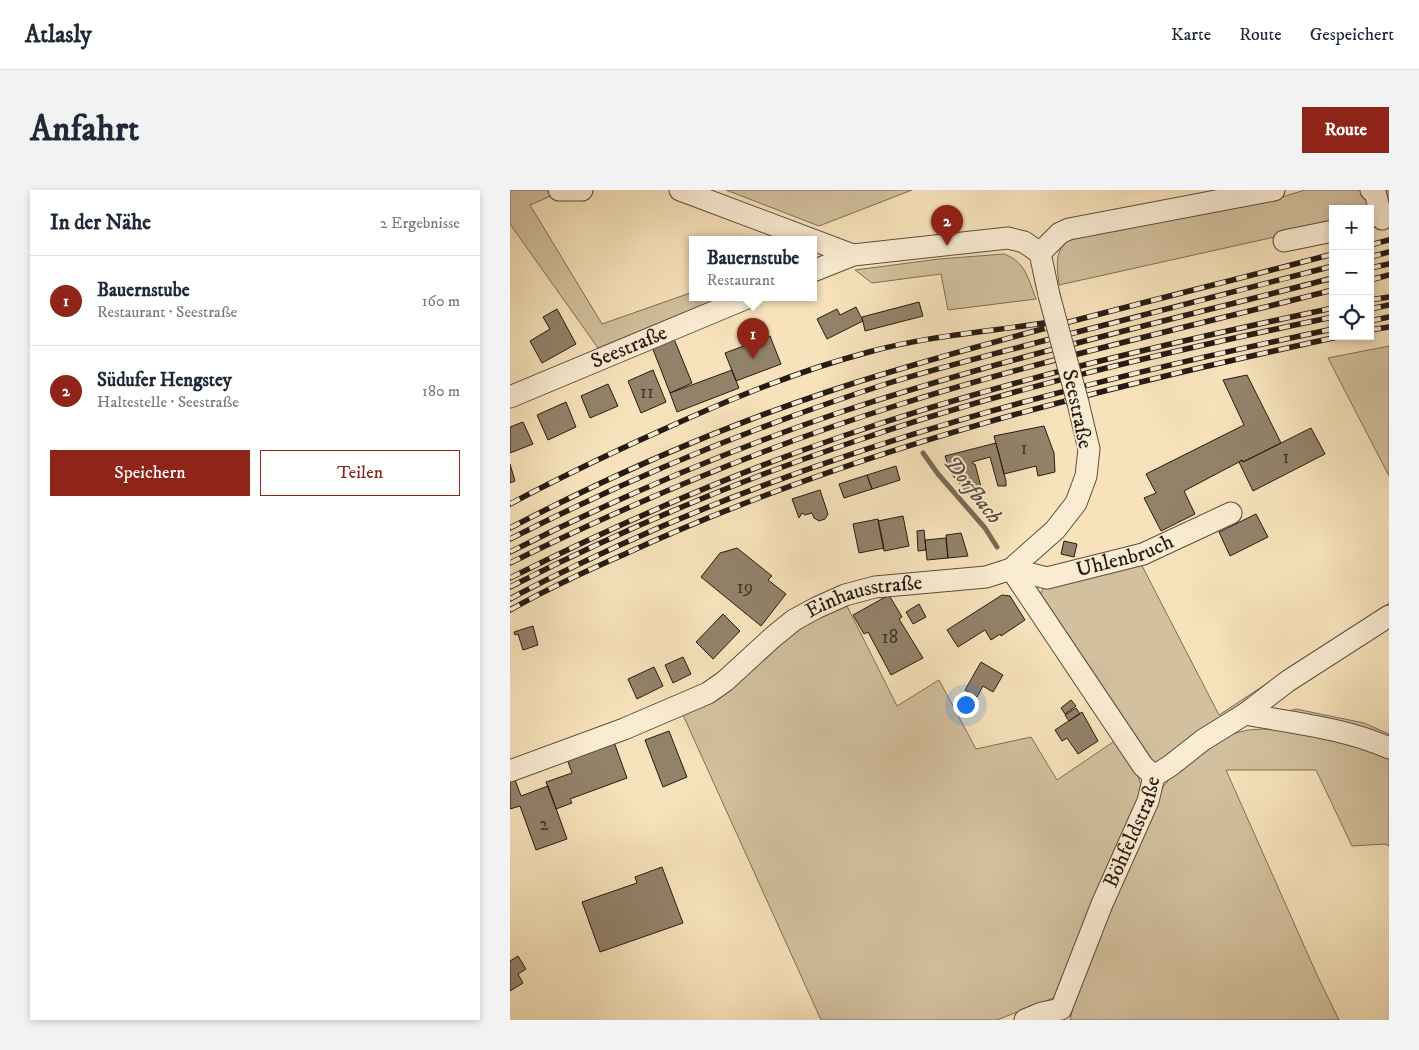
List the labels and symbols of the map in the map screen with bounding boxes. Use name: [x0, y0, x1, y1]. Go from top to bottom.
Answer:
pin: 2: [931, 205, 963, 246]
pin: 1: [737, 318, 769, 359]
street label: Seestraße: [587, 320, 671, 375]
street label: Seestraße: [1056, 367, 1098, 451]
house number: 11: [640, 381, 654, 404]
house number: 1: [1021, 437, 1028, 460]
house number: 1: [1283, 446, 1290, 469]
water label: Dorfbach: [938, 451, 1008, 530]
street label: Uhlenbruch: [1073, 529, 1178, 583]
street label: Einhausstraße: [801, 570, 924, 624]
house number: 19: [737, 576, 753, 599]
house number: 18: [882, 626, 898, 649]
your location: [953, 692, 979, 718]
street label: Böhfeldstraße: [1098, 773, 1167, 892]
house number: 2: [539, 813, 549, 836]

